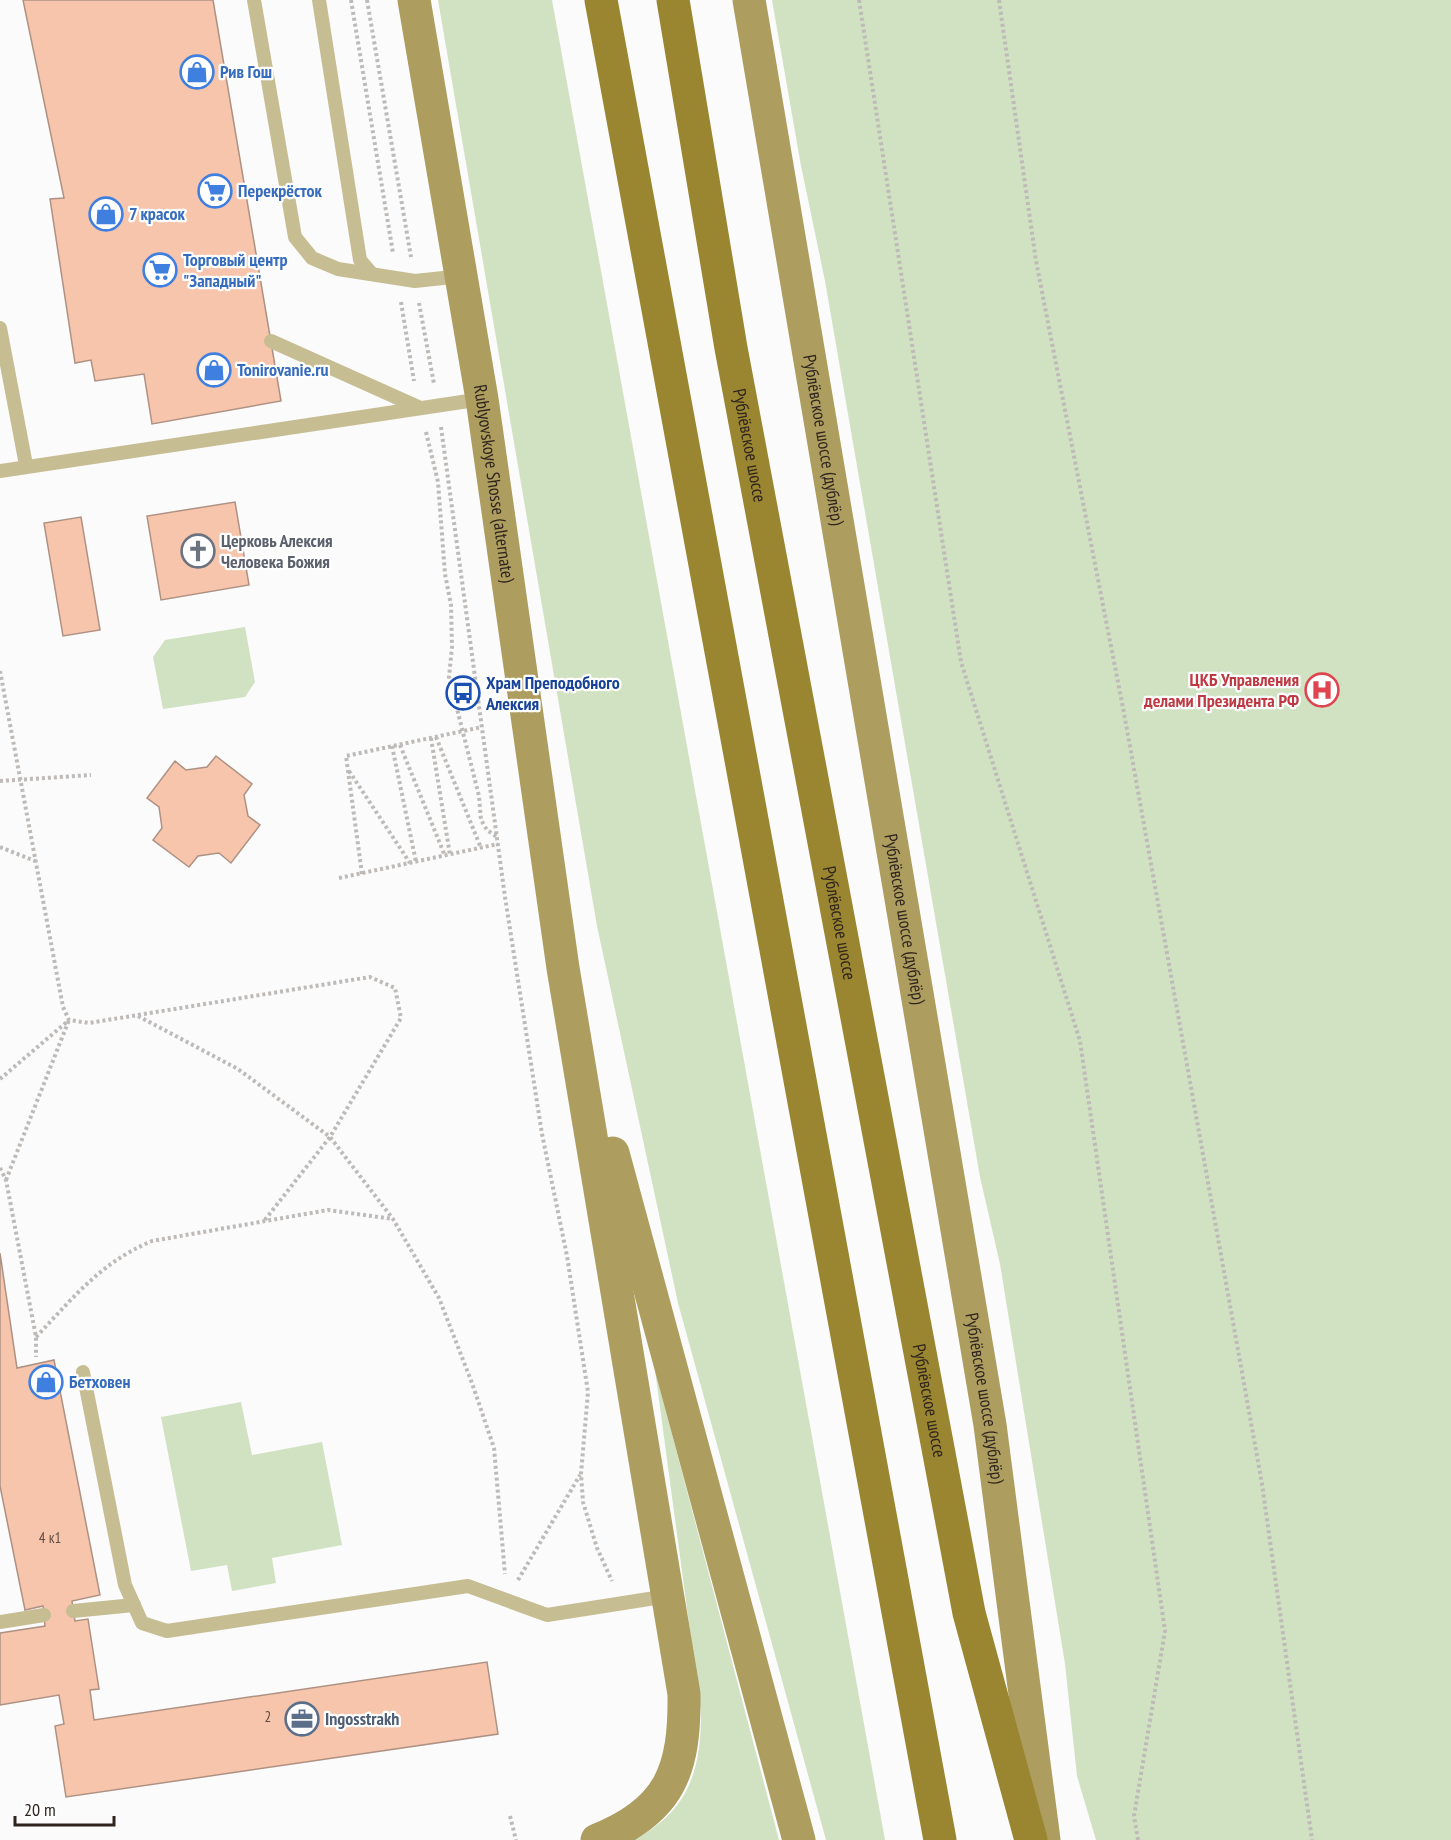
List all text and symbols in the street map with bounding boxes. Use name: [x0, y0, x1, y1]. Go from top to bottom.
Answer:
shop icon: Рив Гош: [179, 54, 215, 90]
place label: Рив Гош: [220, 60, 272, 83]
supermarket icon: Перекрёсток: [197, 173, 233, 209]
place label: Перекрёсток: [238, 179, 322, 202]
shop icon: 7 красок: [88, 196, 124, 232]
place label: 7 красок: [129, 202, 185, 225]
place label: Торговый центр "Западный": [183, 248, 287, 292]
supermarket icon: Торговый центр "Западный": [142, 252, 178, 288]
shop icon: Tonirovanie.ru: [196, 352, 232, 388]
street label: Рублёвское шоссе (дублёр): [798, 353, 850, 527]
place label: Tonirovanie.ru: [237, 358, 328, 381]
street label: Rublyovskoye Shosse (alternate): [469, 383, 520, 585]
street label: Рублёвское шоссе: [728, 387, 772, 504]
place label: Церковь Алексия Человека Божия: [221, 529, 333, 573]
church icon: Церковь Алексия Человека Божия: [180, 533, 216, 569]
place label: ЦКБ Управления делами Президента РФ: [1143, 668, 1299, 712]
place label: Храм Преподобного Алексия: [485, 671, 620, 715]
hospital icon: ЦКБ Управления делами Президента РФ: [1304, 672, 1340, 708]
bus stop icon: Храм Преподобного Алексия: [445, 675, 481, 711]
street label: Рублёвское шоссе (дублёр): [879, 832, 931, 1007]
street label: Рублёвское шоссе: [818, 864, 862, 982]
street label: Рублёвское шоссе (дублёр): [960, 1311, 1010, 1486]
street label: Рублёвское шоссе: [908, 1342, 952, 1459]
shop icon: Бетховен: [28, 1364, 64, 1400]
place label: Бетховен: [69, 1370, 130, 1393]
house number: 4 к1: [39, 1528, 61, 1547]
office icon: Ingosstrakh: [284, 1701, 320, 1737]
house number: 2: [265, 1707, 271, 1726]
place label: Ingosstrakh: [325, 1707, 399, 1730]
scale bar: [15, 1789, 114, 1827]
text: 20 m: [24, 1798, 56, 1821]

